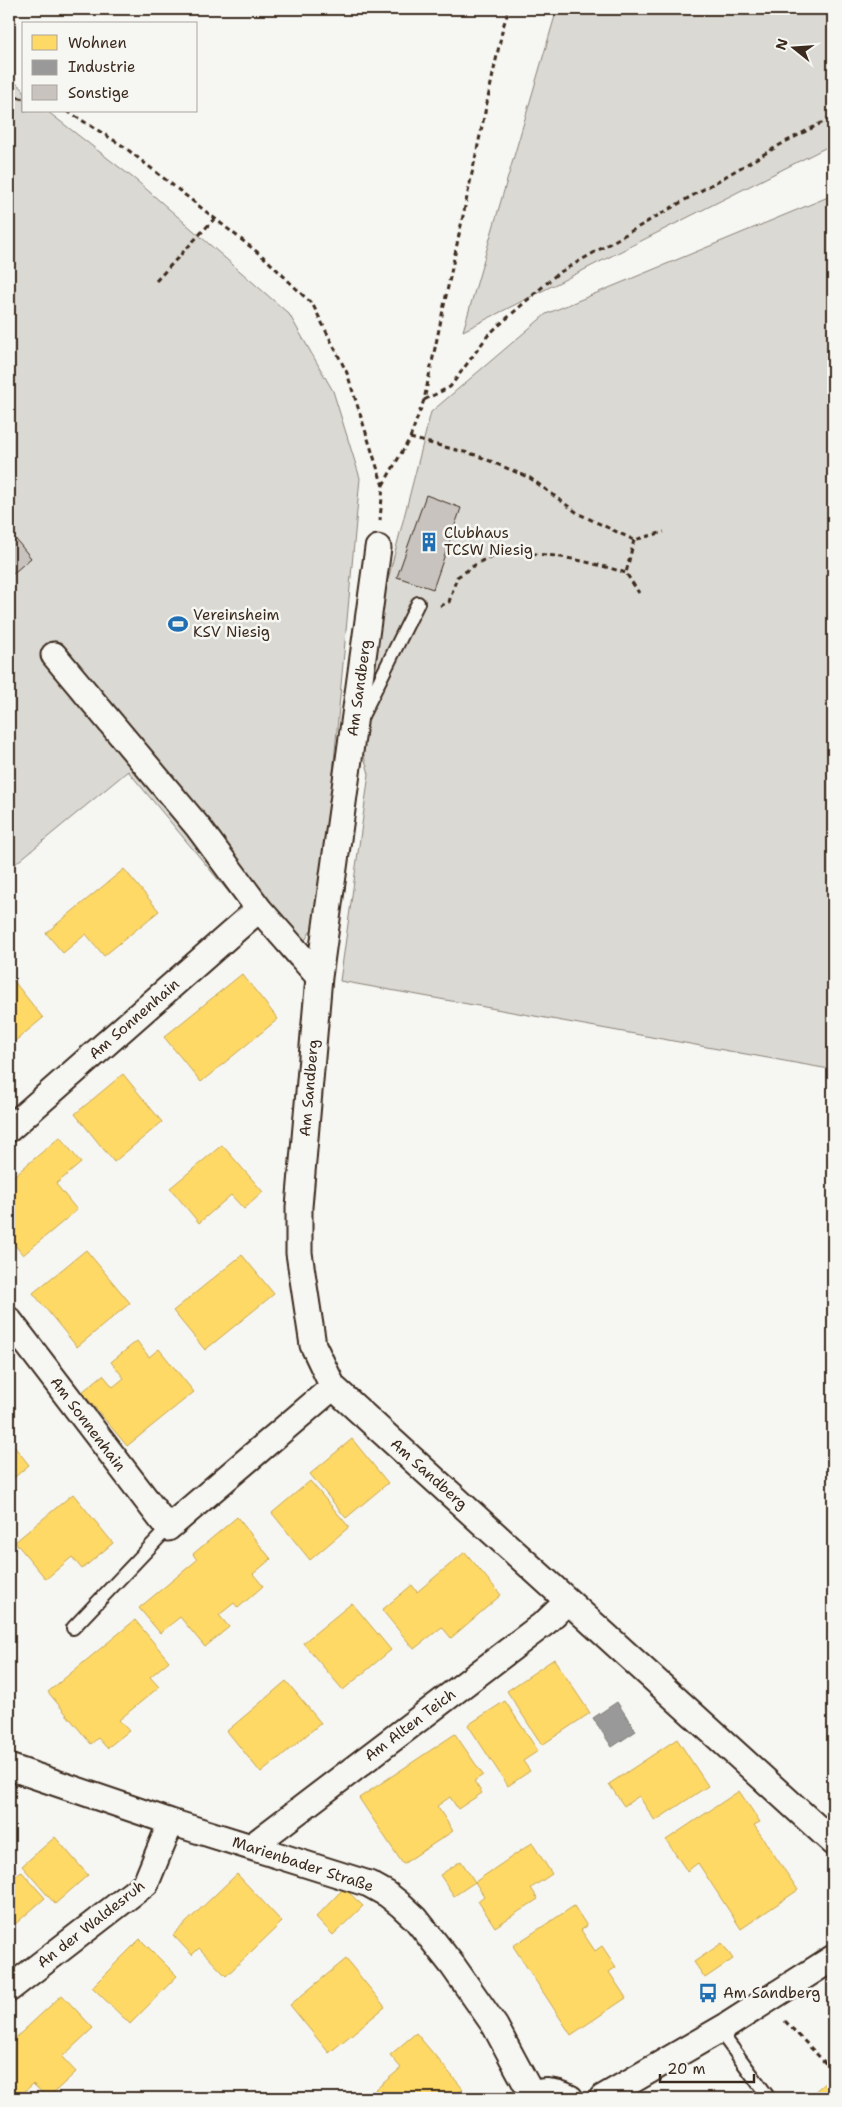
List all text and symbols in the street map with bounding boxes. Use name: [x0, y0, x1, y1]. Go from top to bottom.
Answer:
legend: [22, 22, 198, 112]
north arrow: [770, 22, 820, 72]
text: Wohnen: [68, 33, 127, 53]
text: N: [771, 36, 792, 52]
text: Industrie: [68, 57, 135, 77]
text: Sonstige: [68, 83, 129, 103]
place label: Clubhaus TCSW Niesig: [444, 523, 533, 560]
building icon: Clubhaus TCSW Niesig: [418, 531, 440, 553]
place label: Vereinsheim KSV Niesig: [193, 605, 279, 642]
sports icon: Vereinsheim KSV Niesig: [167, 613, 189, 635]
street label: Am Sandberg: [342, 638, 376, 738]
street label: Am Sonnenhain: [85, 974, 183, 1064]
street label: Am Sandberg: [295, 1039, 323, 1137]
street label: Am Sonnenhain: [46, 1373, 130, 1475]
street label: Am Sandberg: [386, 1434, 472, 1514]
street label: Am Alten Teich: [360, 1684, 460, 1766]
street label: Marienbader Straße: [230, 1832, 376, 1896]
street label: An der Waldesruh: [33, 1876, 149, 1972]
bus stop icon: Am Sandberg: [697, 1982, 719, 2004]
place label: Am Sandberg: [723, 1983, 821, 2003]
scale bar: [660, 2052, 753, 2084]
text: 20 m: [667, 2059, 706, 2079]

